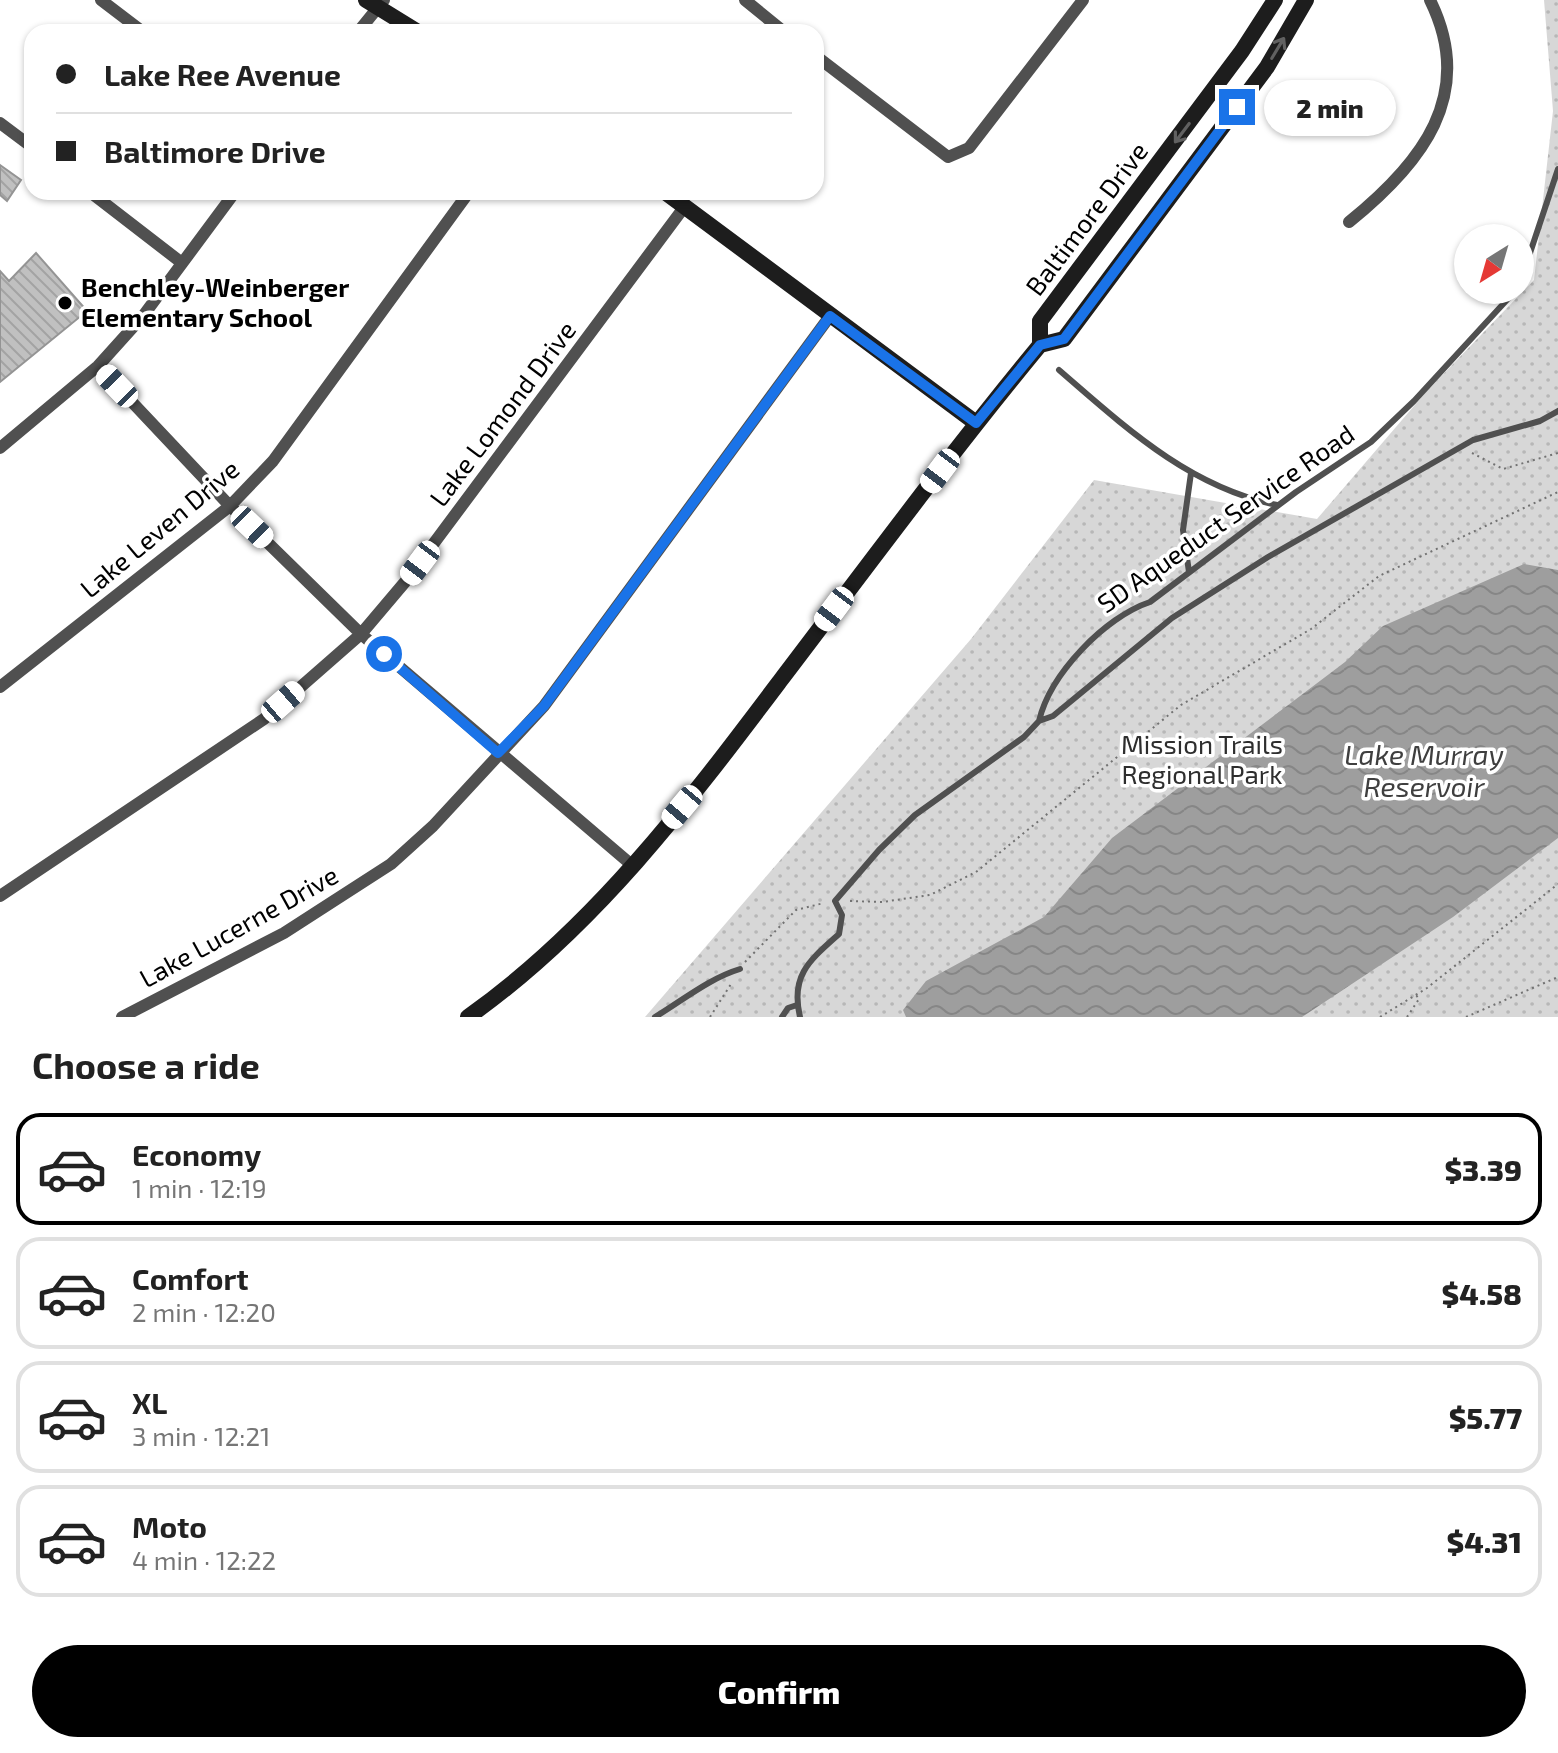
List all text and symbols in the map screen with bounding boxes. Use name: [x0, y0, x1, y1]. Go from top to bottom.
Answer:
one-way arrow: [1270, 37, 1286, 60]
text: Lake Ree Avenue: [104, 56, 341, 92]
callout: 2 min: [1265, 79, 1397, 135]
route end: [1219, 89, 1255, 125]
text: 2 min: [1296, 92, 1364, 123]
one-way arrow: [1173, 121, 1190, 143]
text: Baltimore Drive: [104, 133, 326, 169]
street label: Baltimore Drive: [1018, 136, 1153, 301]
north arrow: [1454, 224, 1534, 304]
map controls: [1454, 224, 1534, 304]
place label: Benchley-Weinberger Elementary School: [81, 271, 349, 333]
marker: Benchley-Weinberger Elementary School: [56, 294, 74, 312]
street label: Lake Lomond Drive: [422, 315, 581, 512]
car: [92, 360, 142, 412]
street label: SD Aqueduct Service Road: [1091, 417, 1359, 618]
car: [916, 445, 964, 497]
street label: Lake Leven Drive: [73, 452, 245, 603]
car: [226, 502, 278, 552]
car: [396, 537, 444, 589]
car: [810, 583, 858, 635]
route start: [366, 636, 402, 672]
car: [257, 677, 309, 727]
park label: Mission Trails Regional Park: [1121, 728, 1283, 789]
water label: Lake Murray Reservoir: [1344, 737, 1504, 803]
car: [657, 781, 707, 833]
street label: Lake Lucerne Drive: [134, 858, 343, 993]
text: Choose a ride: [32, 1043, 260, 1086]
icon: car: [36, 1133, 108, 1205]
text: Economy: [132, 1136, 261, 1172]
text: $3.39: [1444, 1151, 1522, 1187]
text: 1 min · 12:19: [132, 1172, 267, 1203]
icon: car: [36, 1257, 108, 1329]
text: Comfort: [132, 1260, 249, 1296]
text: $4.58: [1442, 1275, 1522, 1311]
text: 2 min · 12:20: [132, 1296, 276, 1327]
icon: car: [36, 1381, 108, 1453]
text: XL: [132, 1384, 167, 1420]
text: $5.77: [1449, 1399, 1522, 1435]
text: 3 min · 12:21: [132, 1420, 270, 1451]
icon: car: [36, 1505, 108, 1577]
text: Moto: [132, 1508, 207, 1544]
text: $4.31: [1447, 1523, 1522, 1559]
text: 4 min · 12:22: [132, 1544, 276, 1575]
button: Confirm: [32, 1645, 1526, 1737]

